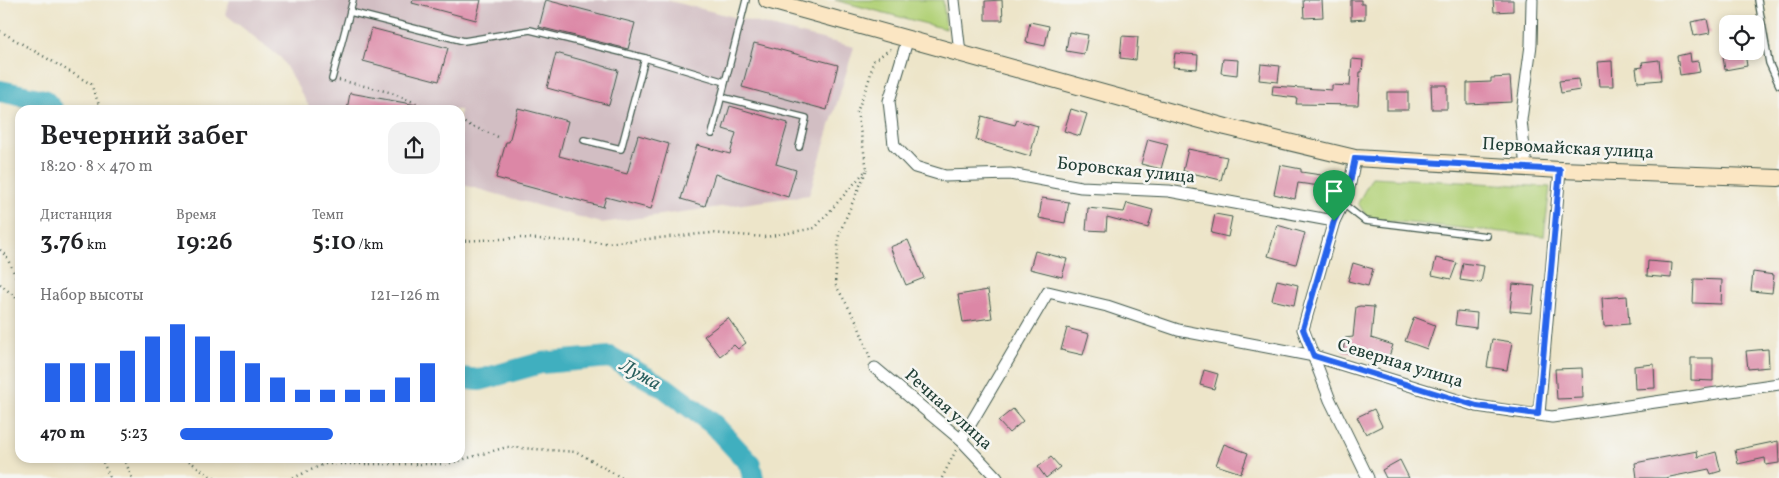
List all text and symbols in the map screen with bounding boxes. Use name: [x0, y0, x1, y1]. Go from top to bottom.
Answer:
map controls: [1719, 15, 1764, 60]
button: locate: [1719, 15, 1764, 60]
text: Вечерний забег: [40, 117, 248, 156]
button: share: [388, 122, 440, 174]
street label: Первомайская улица: [1481, 132, 1655, 166]
street label: Боровская улица: [1056, 151, 1196, 191]
text: 18:20 · 8 × 470 m: [40, 156, 153, 178]
pin: [1313, 170, 1355, 221]
icon: arrive: [1320, 177, 1348, 205]
text: Дистанция: [40, 206, 112, 225]
text: Время: [176, 206, 216, 225]
text: Темп: [312, 206, 344, 225]
text: 3.76: [40, 225, 84, 260]
text: 19:26: [176, 225, 232, 260]
text: 5:10: [312, 225, 356, 260]
text: km: [84, 236, 107, 255]
text: /km: [356, 236, 384, 255]
text: Набор высоты: [40, 285, 144, 307]
text: 121–126 m: [370, 285, 440, 307]
street label: Северная улица: [1334, 333, 1466, 395]
water label: Лужа: [614, 352, 665, 397]
street label: Речная улица: [898, 364, 998, 456]
text: 470 m: [40, 423, 85, 445]
text: 5:23: [120, 423, 148, 445]

